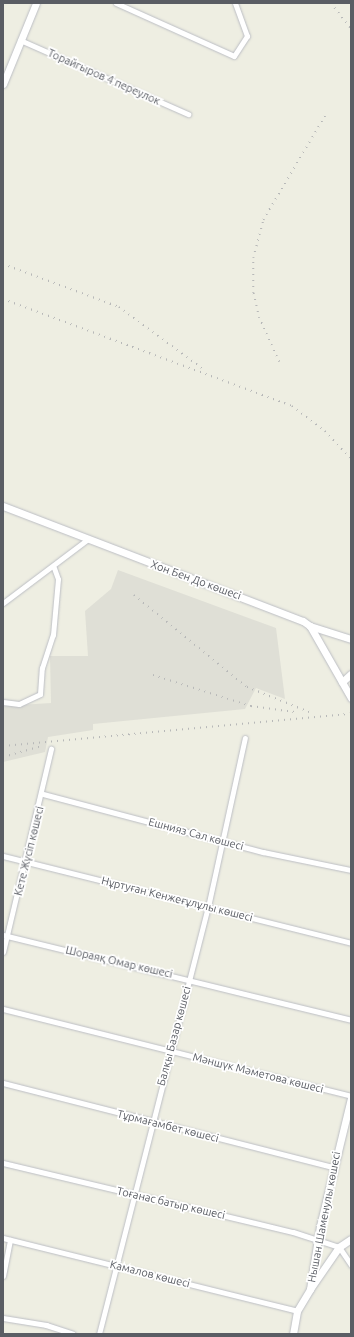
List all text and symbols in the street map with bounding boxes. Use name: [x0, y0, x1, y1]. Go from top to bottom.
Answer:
street label: Торайгыров 4 переулок: [46, 46, 162, 108]
street label: Хон Бен До көшесі: [149, 558, 243, 602]
street label: Кете Жүсіп көшесі: [11, 805, 47, 897]
street label: Ешнияз Сал көшесі: [147, 815, 245, 853]
street label: Нұртуған Кенжеғұлұлы көшесі: [100, 874, 254, 924]
street label: Шораяқ Омар көшесі: [64, 943, 174, 981]
street label: Балқы Базар көшесі: [154, 985, 194, 1087]
street label: Мәншүк Мәметова көшесі: [191, 1050, 325, 1096]
street label: Тұрмағамбет көшесі: [116, 1107, 220, 1145]
street label: Нышан Шаменулы көшесі: [305, 1150, 343, 1284]
street label: Тоғанас батыр көшесі: [116, 1184, 226, 1222]
street label: Камалов көшесі: [109, 1258, 191, 1290]

